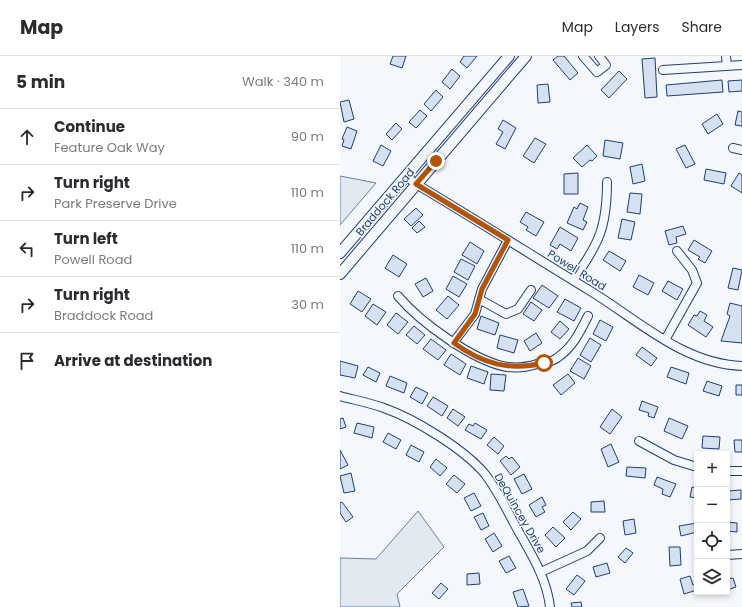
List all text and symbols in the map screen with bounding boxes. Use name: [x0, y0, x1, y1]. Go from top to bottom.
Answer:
text: Map: [20, 14, 63, 41]
text: Map: [562, 17, 593, 37]
text: Layers: [615, 17, 659, 37]
text: Share: [681, 17, 722, 37]
text: 5 min: [16, 70, 65, 94]
text: Walk · 340 m: [242, 72, 324, 91]
text: Continue: [54, 116, 125, 137]
icon: ahead: [16, 126, 38, 148]
text: 90 m: [291, 127, 324, 146]
text: Feature Oak Way: [54, 138, 165, 157]
route end: [427, 152, 445, 170]
street label: Braddock Road: [352, 165, 418, 239]
text: Turn right: [54, 172, 130, 193]
icon: right: [16, 182, 38, 204]
text: 110 m: [291, 183, 324, 202]
text: Park Preserve Drive: [54, 194, 177, 213]
text: Turn left: [54, 228, 118, 249]
icon: left: [16, 238, 38, 260]
text: 110 m: [291, 239, 324, 258]
street label: Powell Road: [545, 246, 609, 294]
text: Powell Road: [54, 250, 132, 269]
text: Turn right: [54, 284, 130, 305]
icon: right: [16, 294, 38, 316]
text: 30 m: [291, 295, 324, 314]
text: Braddock Road: [54, 306, 153, 325]
icon: arrive: [16, 350, 38, 372]
text: Arrive at destination: [54, 350, 212, 371]
route start: [535, 354, 553, 372]
map controls: [694, 451, 730, 595]
button: +: [694, 451, 730, 487]
street label: DeQuincey Drive: [491, 470, 550, 556]
button: −: [694, 487, 730, 523]
button: locate: [694, 523, 730, 559]
button: layers: [694, 559, 730, 595]

